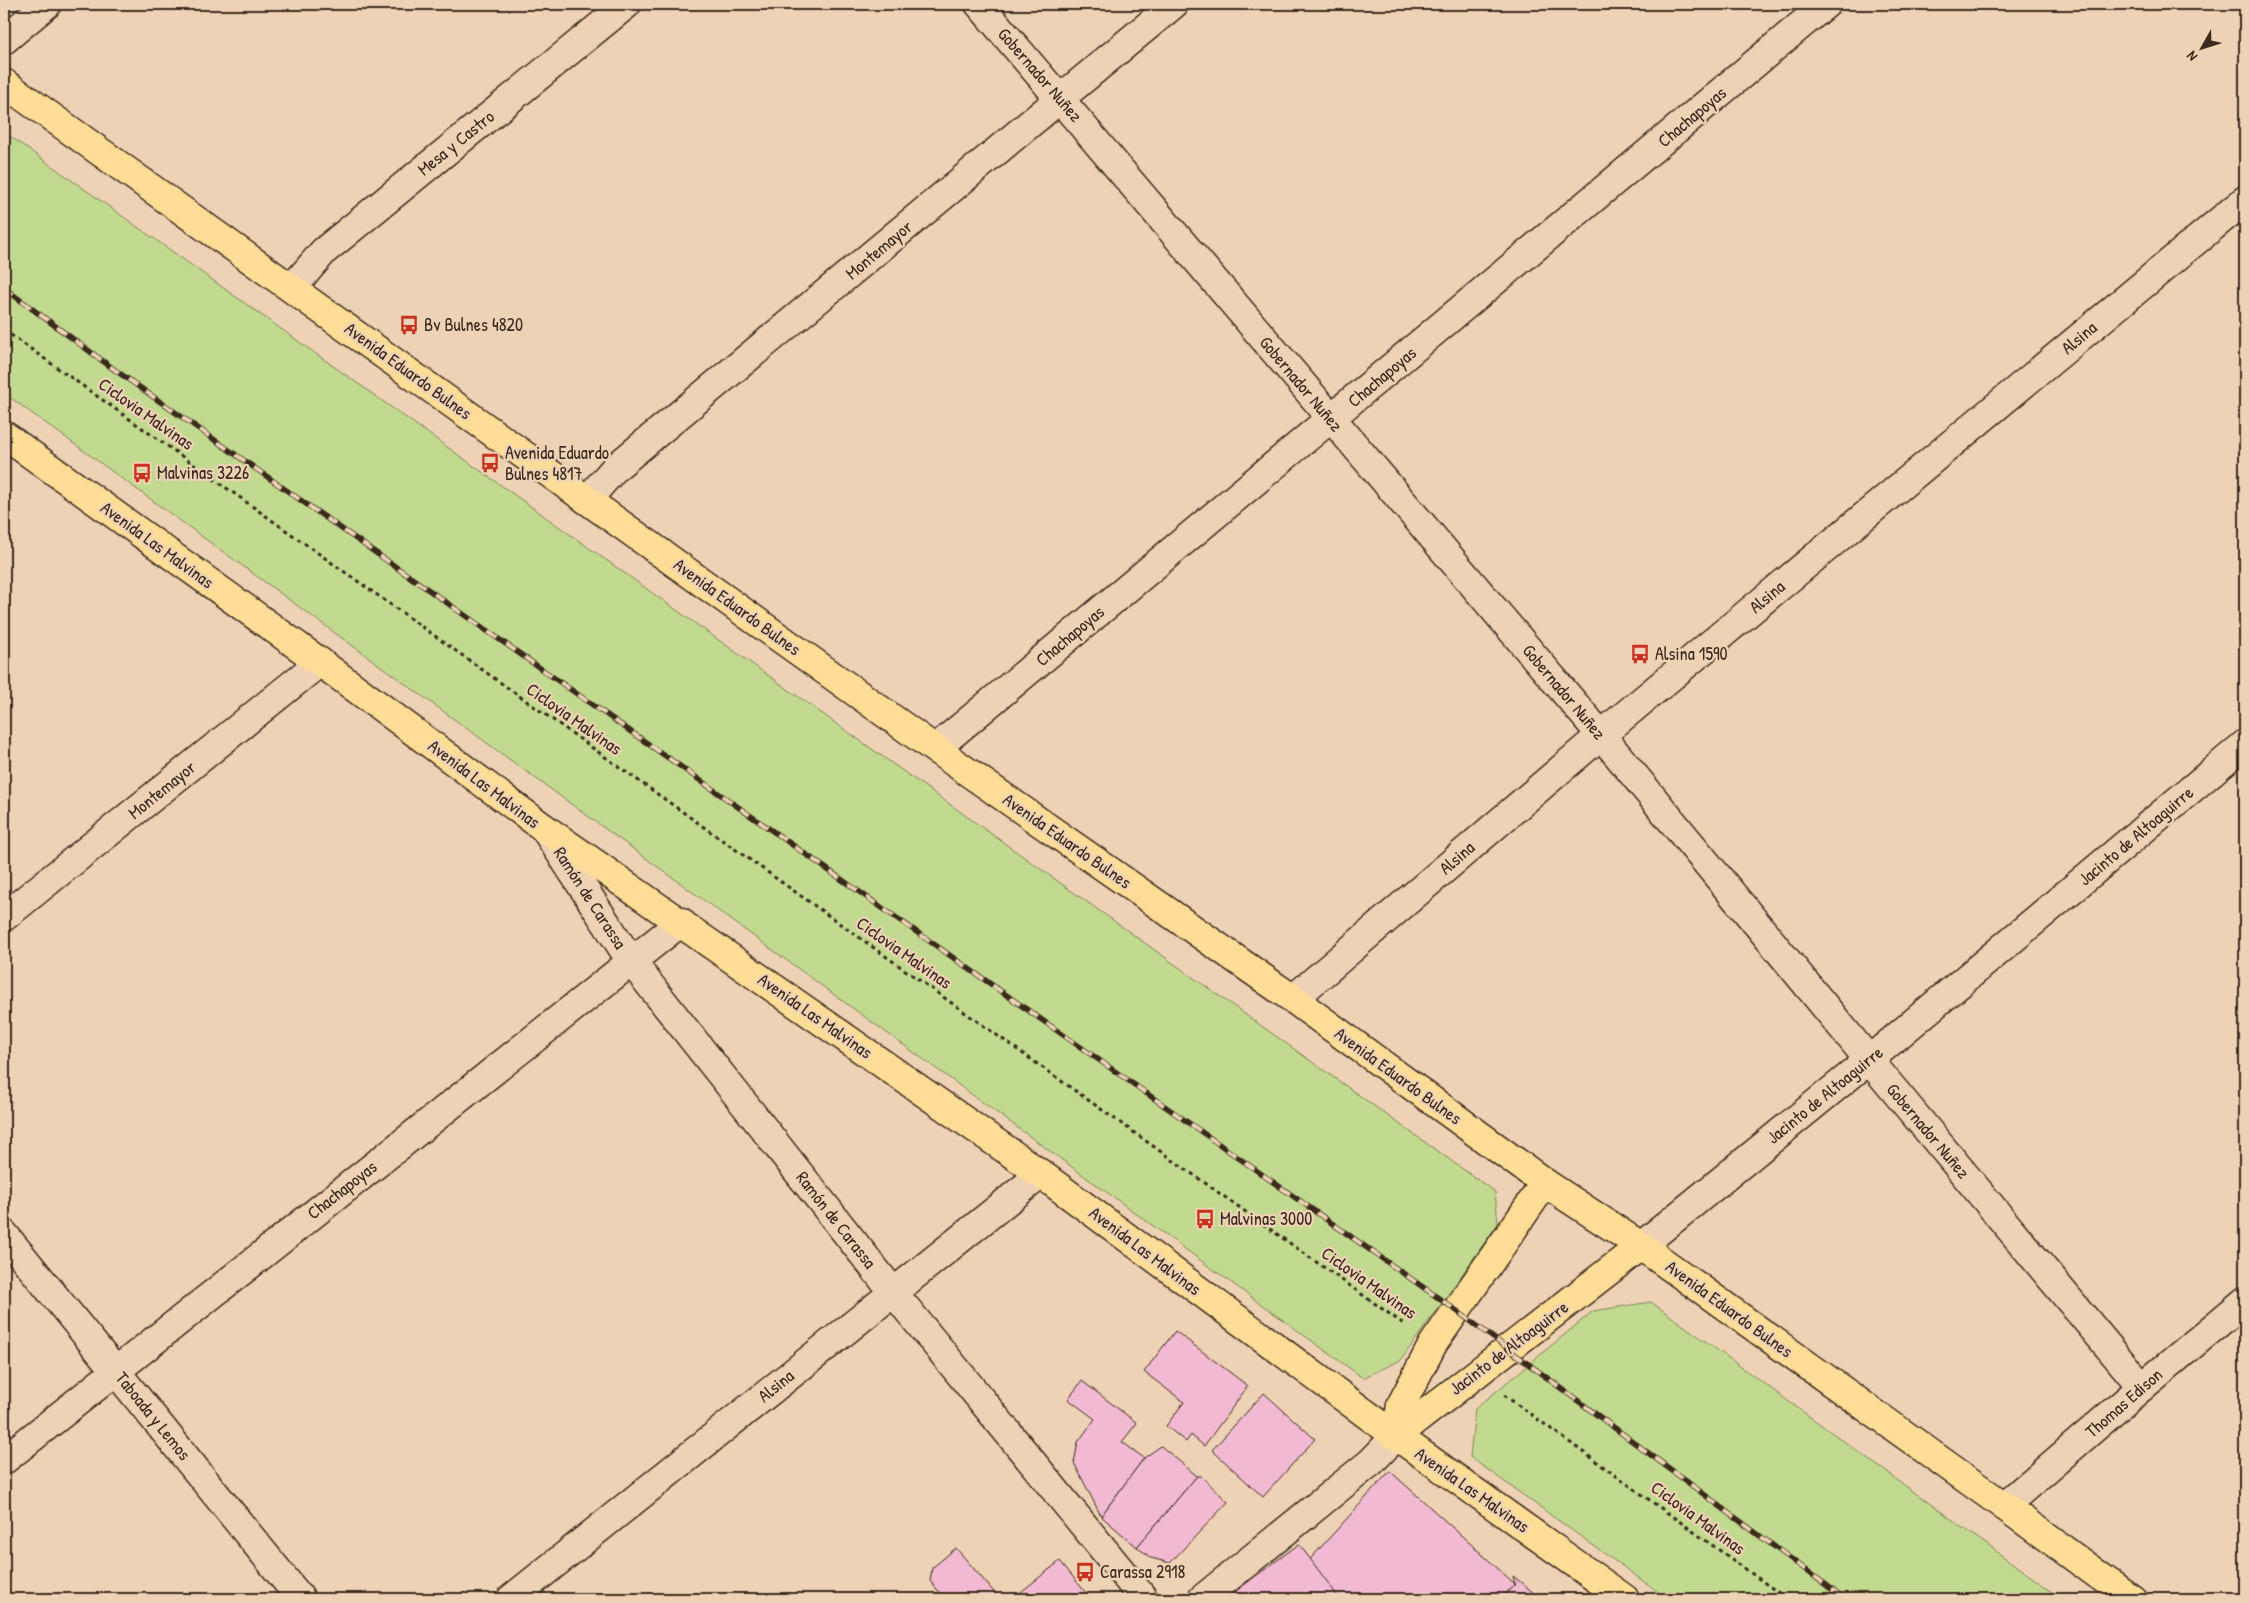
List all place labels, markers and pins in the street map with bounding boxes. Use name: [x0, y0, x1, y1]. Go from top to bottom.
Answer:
place label: Bv Bulnes 4820: [424, 312, 523, 337]
bus stop icon: Bv Bulnes 4820: [398, 314, 420, 336]
place label: Avenida Eduardo Bulnes 4817: [505, 440, 609, 486]
bus stop icon: Avenida Eduardo Bulnes 4817: [479, 452, 501, 474]
place label: Malvinas 3226: [157, 460, 249, 485]
bus stop icon: Malvinas 3226: [131, 462, 153, 484]
place label: Alsina 1590: [1655, 641, 1728, 666]
bus stop icon: Alsina 1590: [1629, 643, 1651, 665]
place label: Malvinas 3000: [1220, 1206, 1312, 1231]
bus stop icon: Malvinas 3000: [1194, 1208, 1216, 1230]
place label: Carassa 2918: [1100, 1559, 1186, 1584]
bus stop icon: Carassa 2918: [1074, 1561, 1096, 1583]

